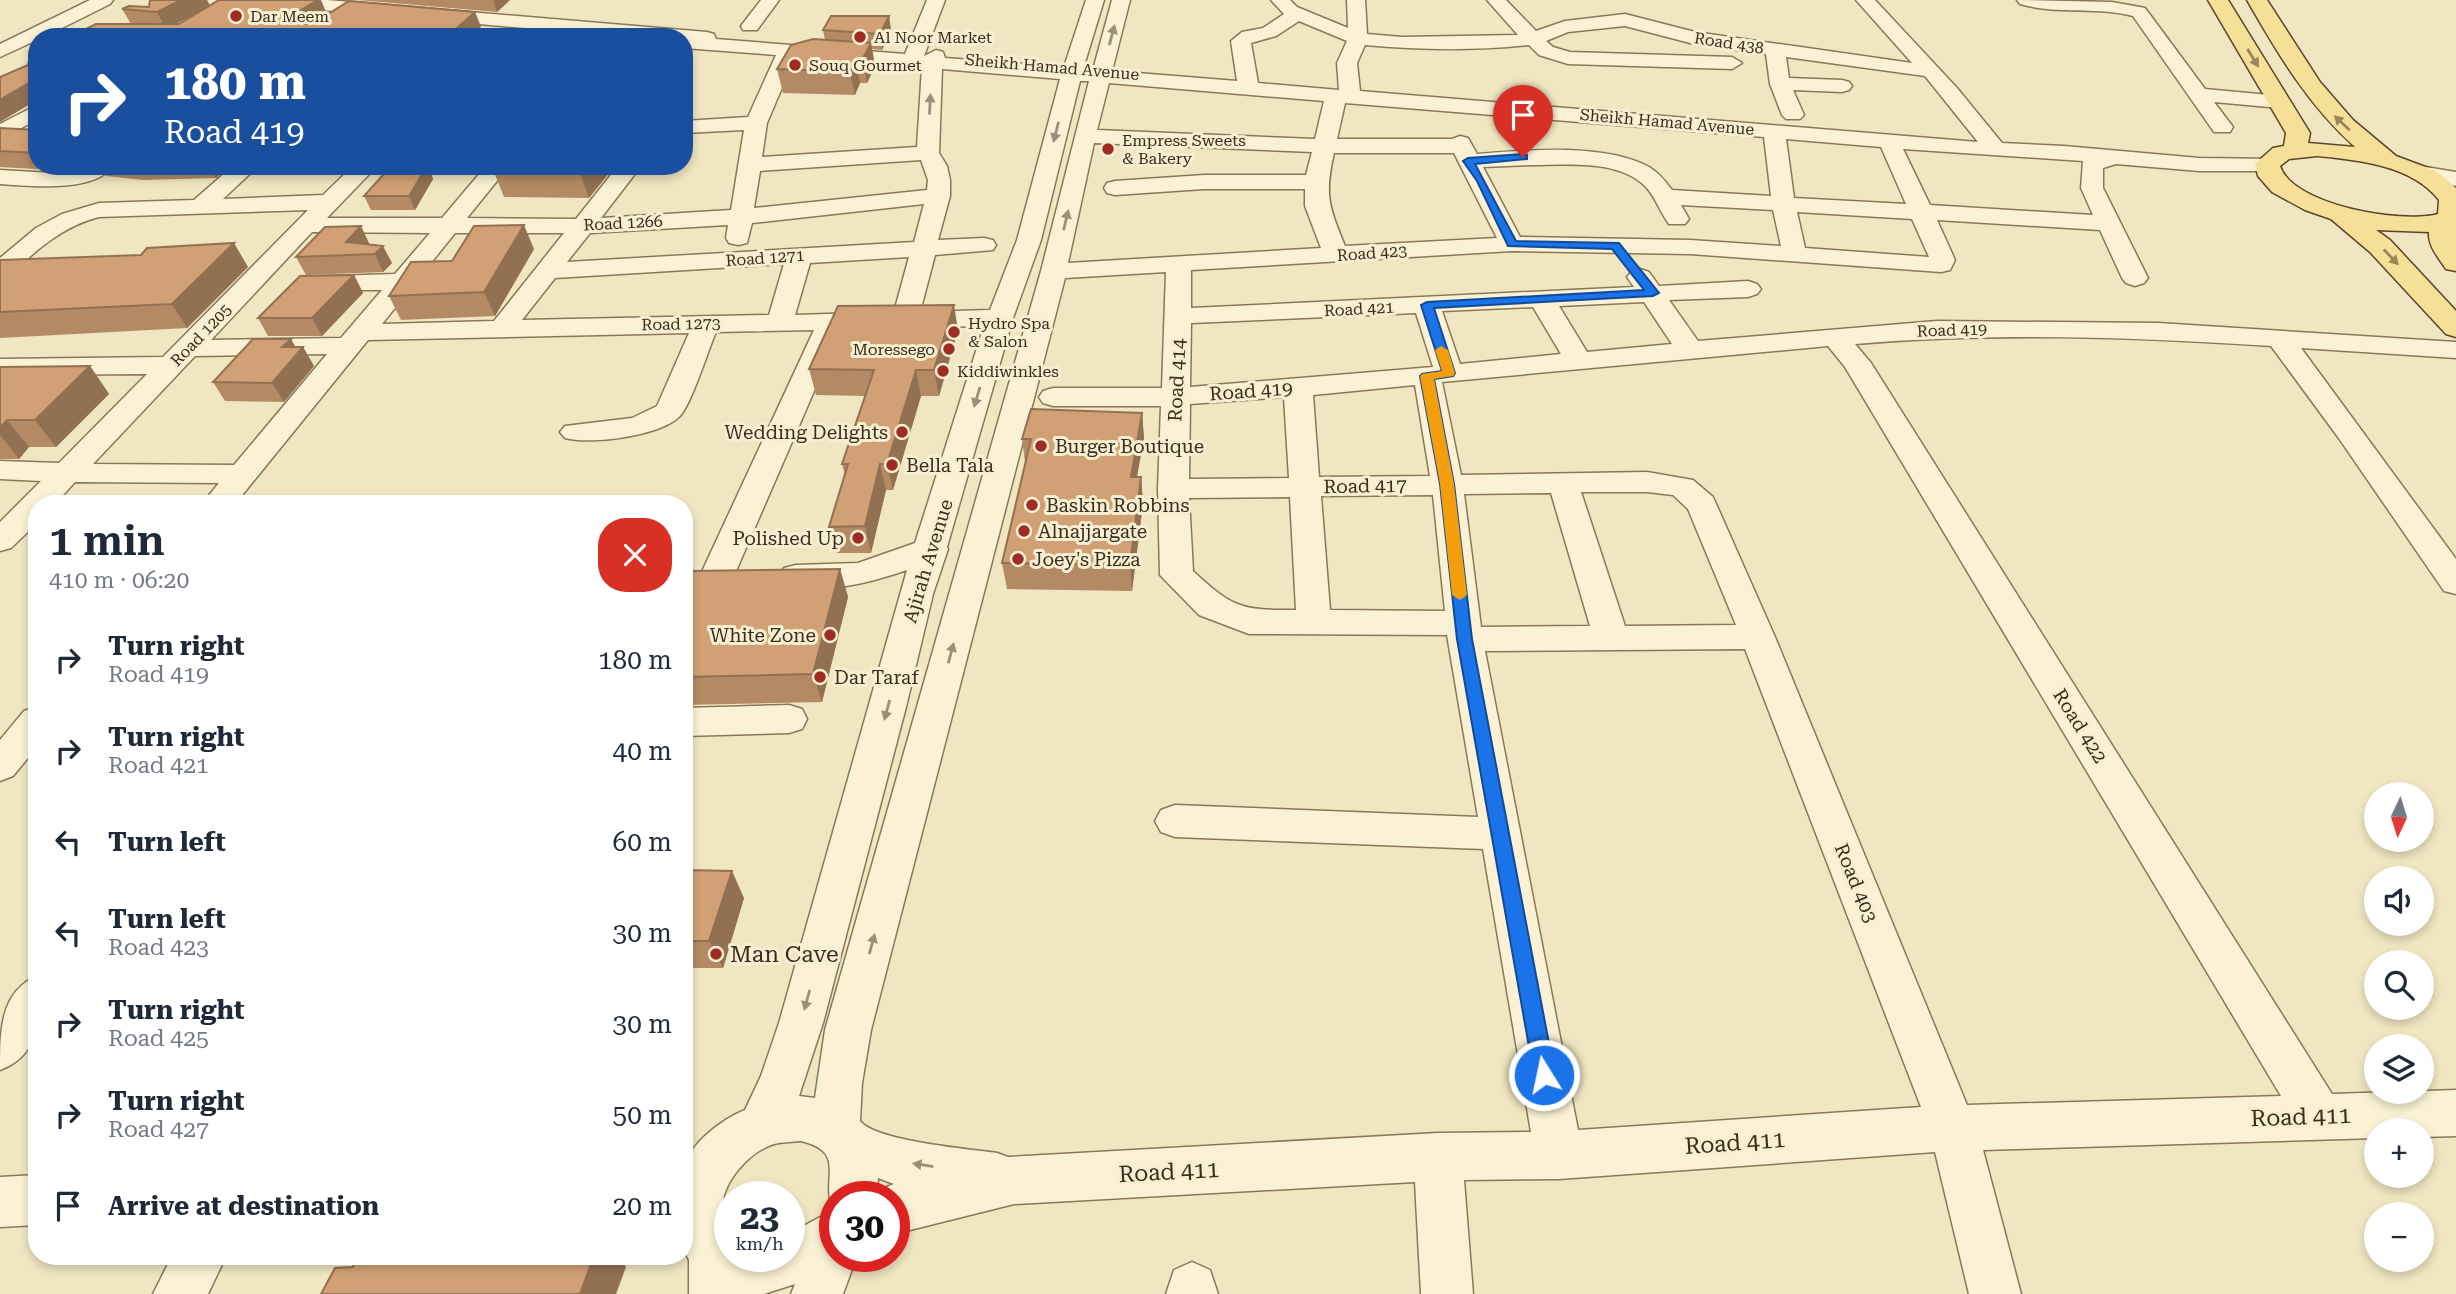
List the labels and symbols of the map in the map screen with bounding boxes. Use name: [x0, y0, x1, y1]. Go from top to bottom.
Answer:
place label: Dar Meem: [250, 7, 329, 26]
marker: Dar Meem: [228, 8, 244, 24]
one-way arrow: [1107, 24, 1118, 46]
place label: Al Noor Market: [874, 28, 992, 47]
street label: Road 438: [1693, 28, 1765, 58]
marker: Al Noor Market: [852, 29, 868, 45]
one-way arrow: [2247, 49, 2260, 68]
street label: Sheikh Hamad Avenue: [964, 50, 1140, 84]
place label: Souq Gourmet: [809, 56, 922, 75]
marker: Souq Gourmet: [787, 57, 803, 73]
pin: [1493, 85, 1553, 157]
one-way arrow: [924, 93, 935, 115]
street label: Sheikh Hamad Avenue: [1579, 105, 1755, 139]
one-way arrow: [2334, 115, 2351, 131]
one-way arrow: [1050, 121, 1061, 143]
place label: Empress Sweets & Bakery: [1122, 131, 1246, 168]
marker: Empress Sweets & Bakery: [1100, 141, 1116, 157]
one-way arrow: [1060, 209, 1071, 231]
street label: Road 1266: [583, 211, 663, 235]
street label: Road 423: [1336, 241, 1408, 265]
street label: Road 1271: [725, 246, 805, 270]
one-way arrow: [2382, 248, 2398, 265]
street label: Road 421: [1323, 298, 1395, 320]
street label: Road 1205: [167, 300, 235, 370]
street label: Road 1273: [641, 314, 721, 334]
place label: Hydro Spa & Salon: [968, 314, 1050, 351]
street label: Road 419: [1917, 319, 1987, 341]
marker: Hydro Spa & Salon: [946, 324, 962, 340]
street label: Road 414: [1163, 337, 1191, 422]
place label: Moressego: [853, 340, 935, 359]
marker: Moressego: [941, 341, 957, 357]
place label: Kiddiwinkles: [957, 362, 1059, 381]
marker: Kiddiwinkles: [935, 363, 951, 379]
street label: Road 419: [1209, 377, 1293, 405]
one-way arrow: [971, 386, 981, 407]
place label: Wedding Delights: [725, 421, 888, 444]
marker: Wedding Delights: [894, 424, 910, 440]
place label: Burger Boutique: [1055, 435, 1204, 458]
marker: Burger Boutique: [1033, 438, 1049, 454]
place label: Bella Tala: [906, 454, 995, 477]
marker: Bella Tala: [884, 457, 900, 473]
street label: Road 417: [1323, 474, 1407, 498]
place label: Baskin Robbins: [1046, 494, 1190, 517]
street label: Ajirah Avenue: [898, 496, 958, 626]
marker: Baskin Robbins: [1024, 497, 1040, 513]
place label: Alnajjargate: [1038, 520, 1147, 543]
marker: Alnajjargate: [1016, 523, 1032, 539]
place label: Polished Up: [732, 527, 844, 550]
marker: Polished Up: [850, 530, 866, 546]
place label: Joey's Pizza: [1032, 548, 1141, 571]
marker: Joey's Pizza: [1010, 551, 1026, 567]
place label: White Zone: [710, 624, 816, 647]
marker: White Zone: [822, 627, 838, 643]
one-way arrow: [946, 642, 956, 663]
place label: Dar Taraf: [834, 666, 919, 689]
marker: Dar Taraf: [812, 669, 828, 685]
street label: Road 422: [2048, 685, 2112, 767]
one-way arrow: [881, 699, 892, 721]
north arrow: [2364, 782, 2434, 852]
street label: Road 403: [1830, 840, 1882, 926]
one-way arrow: [867, 932, 878, 954]
place label: Man Cave: [730, 941, 839, 968]
marker: Man Cave: [708, 946, 724, 962]
one-way arrow: [802, 990, 812, 1011]
position arrow: [1507, 1038, 1581, 1112]
street label: Road 411: [2250, 1102, 2352, 1132]
street label: Road 411: [1684, 1126, 1786, 1160]
street label: Road 411: [1118, 1156, 1220, 1188]
one-way arrow: [912, 1159, 934, 1170]
speed limit sign: 30: [819, 1181, 910, 1272]

